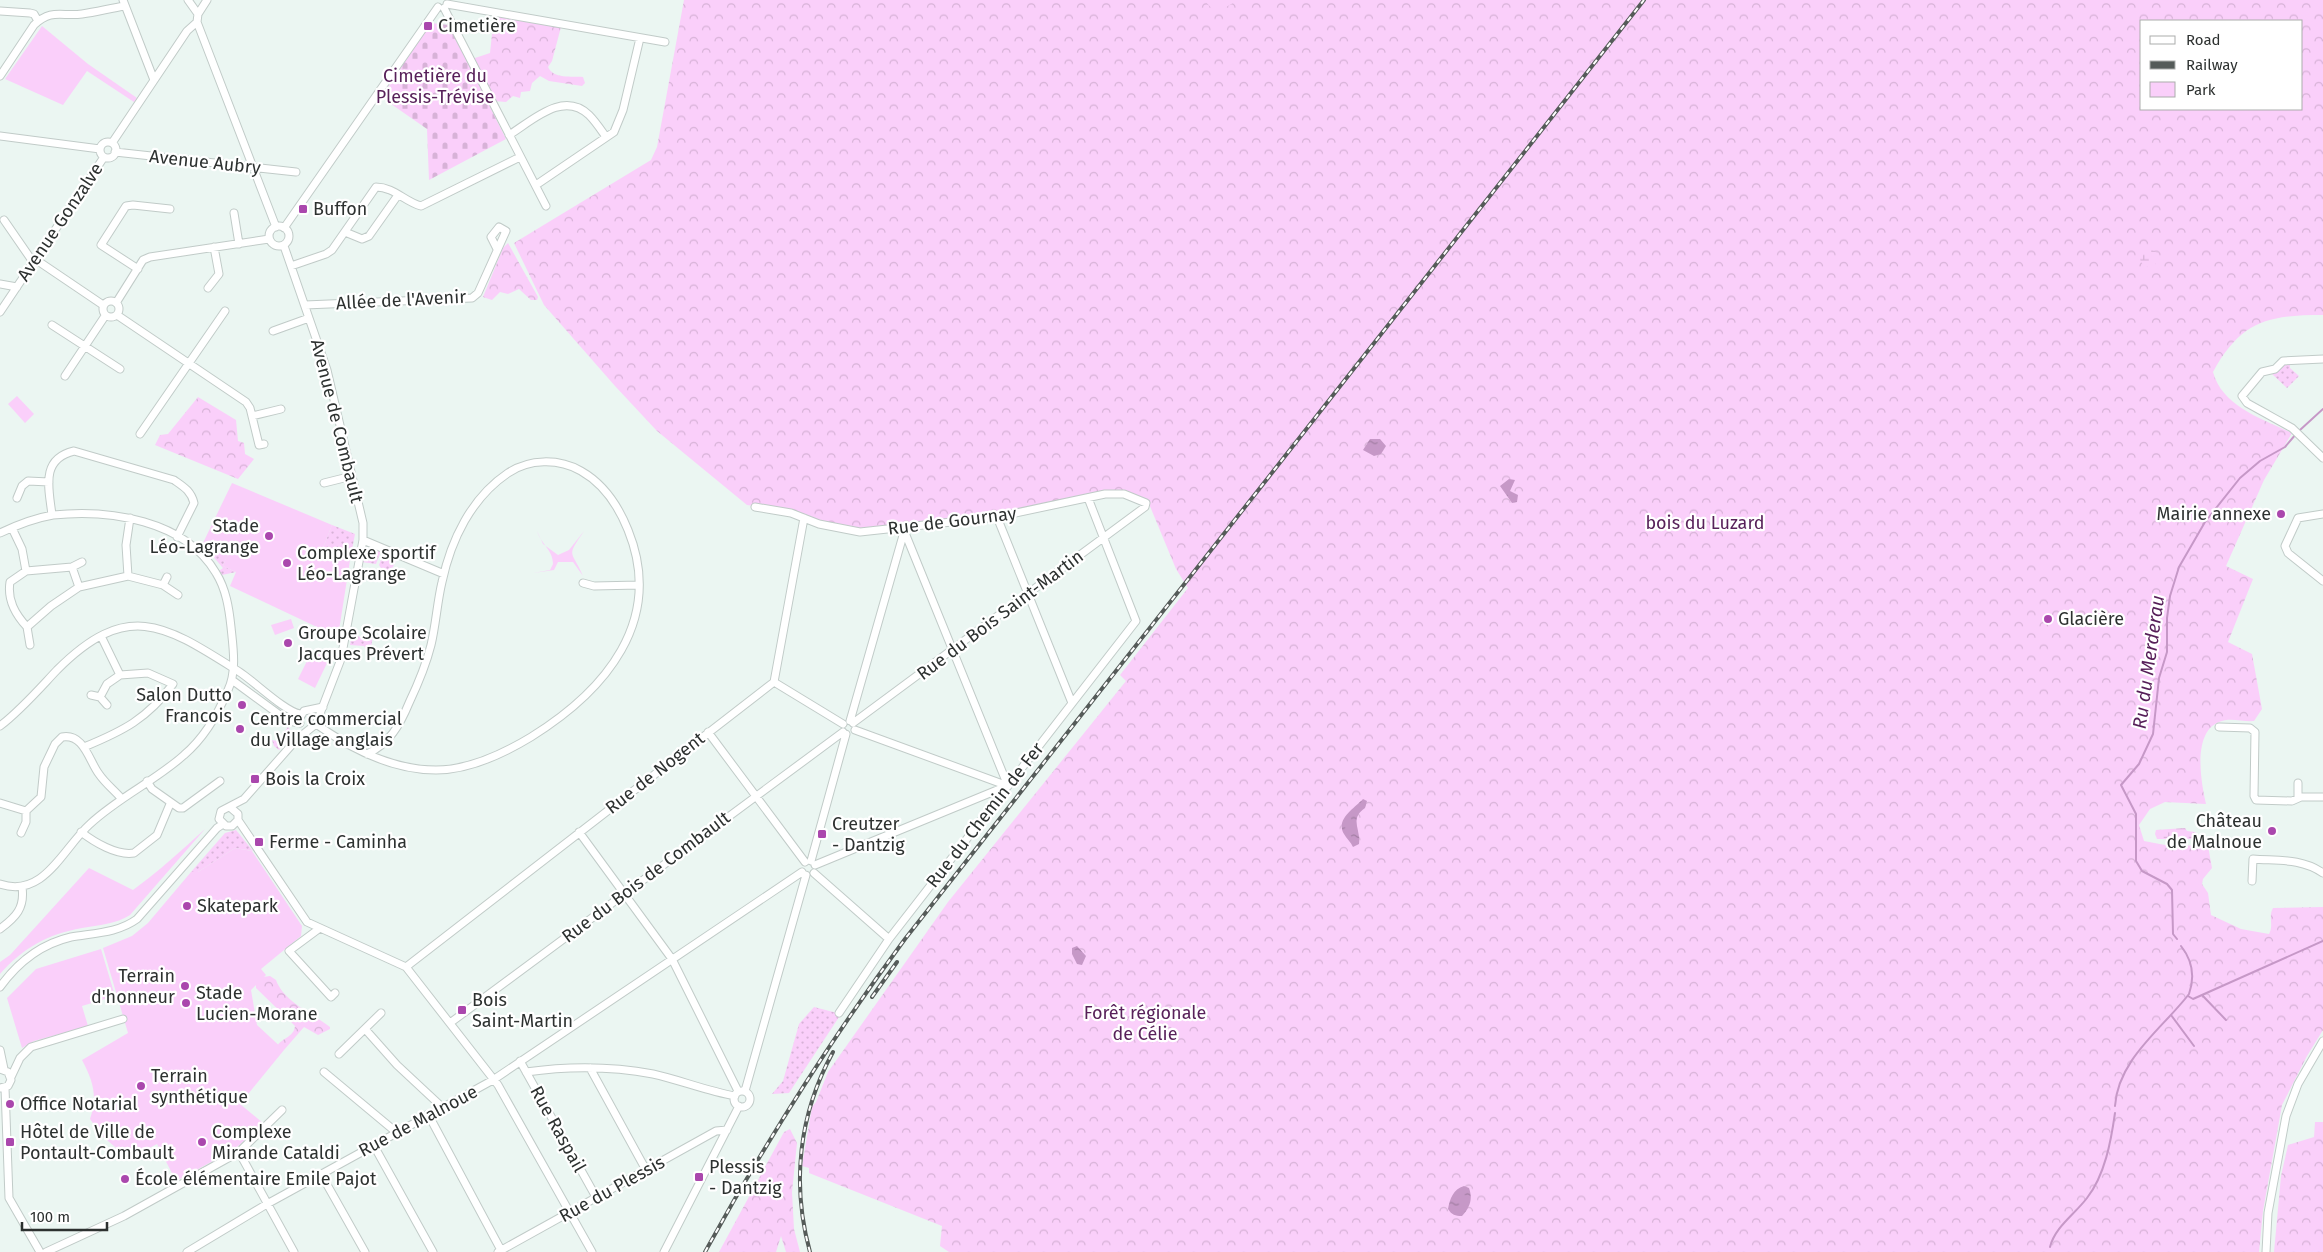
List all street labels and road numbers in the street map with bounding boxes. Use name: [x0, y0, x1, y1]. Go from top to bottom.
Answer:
street label: Avenue Aubry: [148, 145, 262, 179]
street label: Avenue Gonzalve: [12, 159, 108, 285]
street label: Allée de l'Avenir: [335, 286, 467, 314]
street label: Avenue de Combault: [306, 337, 368, 506]
street label: Rue de Gournay: [886, 502, 1018, 540]
street label: Rue du Bois Saint-Martin: [912, 545, 1088, 685]
street label: Rue de Nogent: [601, 727, 709, 819]
street label: Rue du Chemin de Fer: [921, 738, 1049, 892]
street label: Rue du Bois de Combault: [557, 806, 735, 948]
street label: Rue de Malnoue: [355, 1080, 481, 1162]
street label: Rue Raspail: [525, 1082, 591, 1176]
street label: Rue du Plessis: [555, 1151, 669, 1227]

